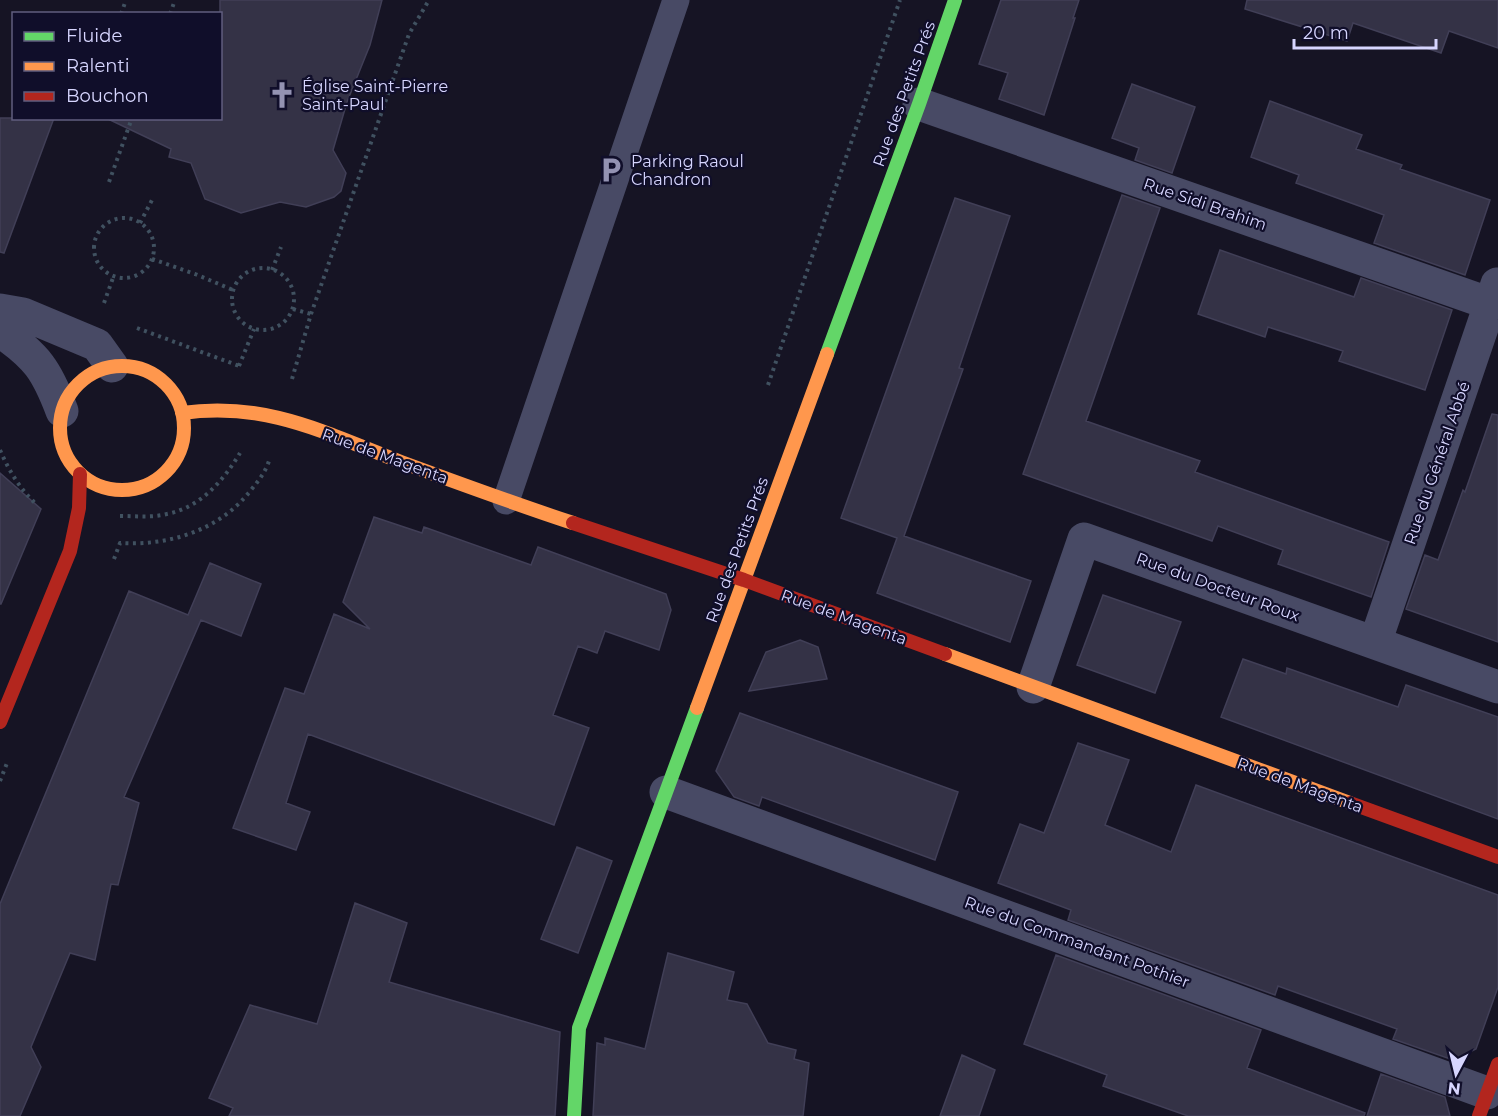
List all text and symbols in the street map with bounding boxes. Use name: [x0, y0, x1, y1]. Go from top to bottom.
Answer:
legend: [12, 12, 222, 120]
scale bar: [1294, 12, 1436, 50]
street label: Rue des Petits Prés: [869, 18, 939, 169]
text: 20 m: [1303, 22, 1349, 44]
text: Fluide: [66, 25, 122, 47]
text: Ralenti: [66, 55, 130, 77]
place label: Église Saint-Pierre Saint-Paul: [302, 77, 448, 114]
church icon: Église Saint-Pierre Saint-Paul: [267, 80, 297, 110]
text: Bouchon: [66, 85, 149, 107]
place label: Parking Raoul Chandron: [631, 152, 744, 189]
parking icon: Parking Raoul Chandron: [596, 155, 626, 185]
street label: Rue Sidi Brahim: [1141, 174, 1269, 234]
street label: Rue du Général Abbé: [1400, 379, 1474, 547]
street label: Rue de Magenta: [319, 424, 451, 488]
street label: Rue des Petits Prés: [702, 474, 772, 625]
street label: Rue du Docteur Roux: [1134, 549, 1303, 626]
street label: Rue de Magenta: [778, 585, 910, 649]
street label: Rue de Magenta: [1234, 753, 1366, 817]
street label: Rue du Commandant Pothier: [962, 892, 1192, 992]
north arrow: [1426, 1044, 1486, 1104]
text: N: [1447, 1078, 1462, 1099]

